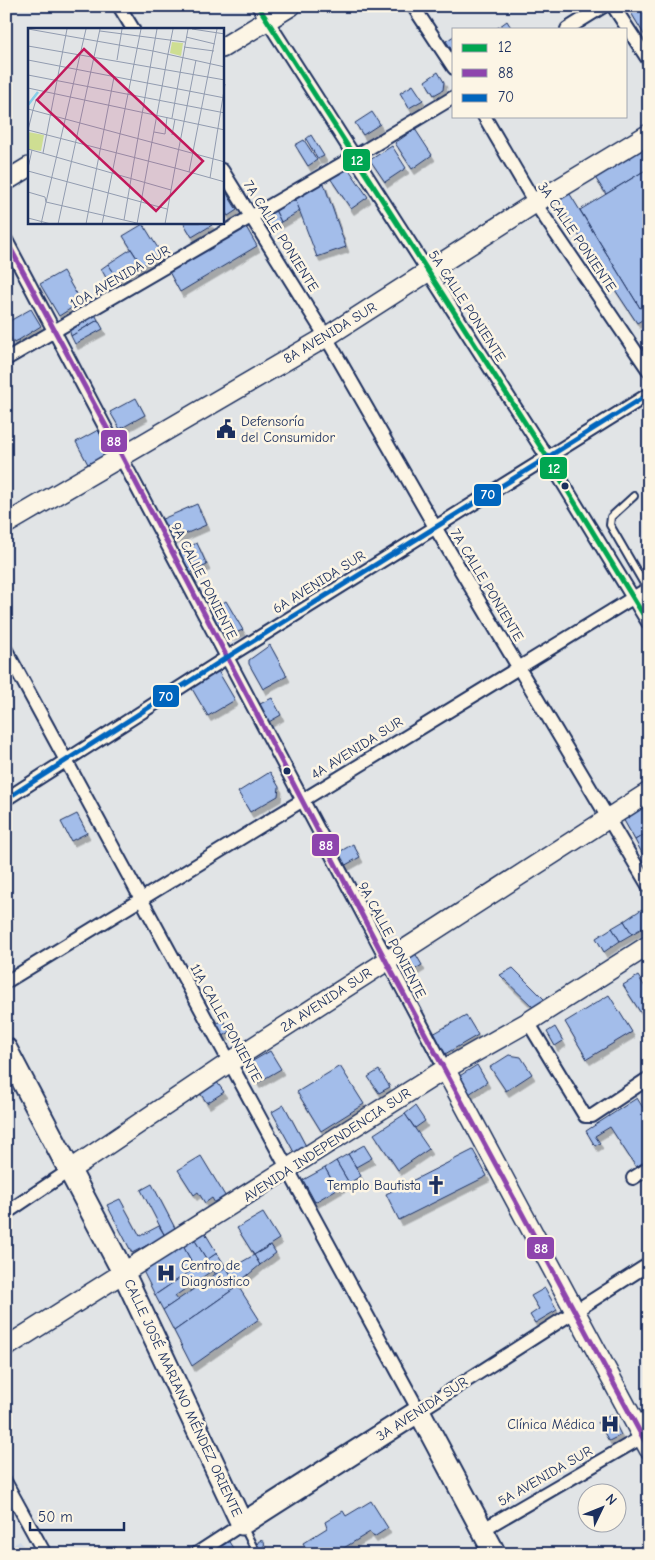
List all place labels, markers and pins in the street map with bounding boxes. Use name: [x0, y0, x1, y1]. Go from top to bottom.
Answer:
place label: Defensoría del Consumidor: [241, 413, 335, 446]
public building icon: Defensoría del Consumidor: [215, 418, 237, 440]
unlabelled marker: [560, 481, 570, 491]
unlabelled marker: [282, 766, 292, 776]
church icon: Templo Bautista: [425, 1174, 447, 1196]
place label: Templo Bautista: [327, 1177, 421, 1194]
place label: Centro de Diagnóstico: [181, 1257, 250, 1290]
hospital icon: Centro de Diagnóstico: [155, 1262, 177, 1284]
hospital icon: Clínica Médica: [599, 1413, 621, 1435]
place label: Clínica Médica: [507, 1416, 595, 1433]

